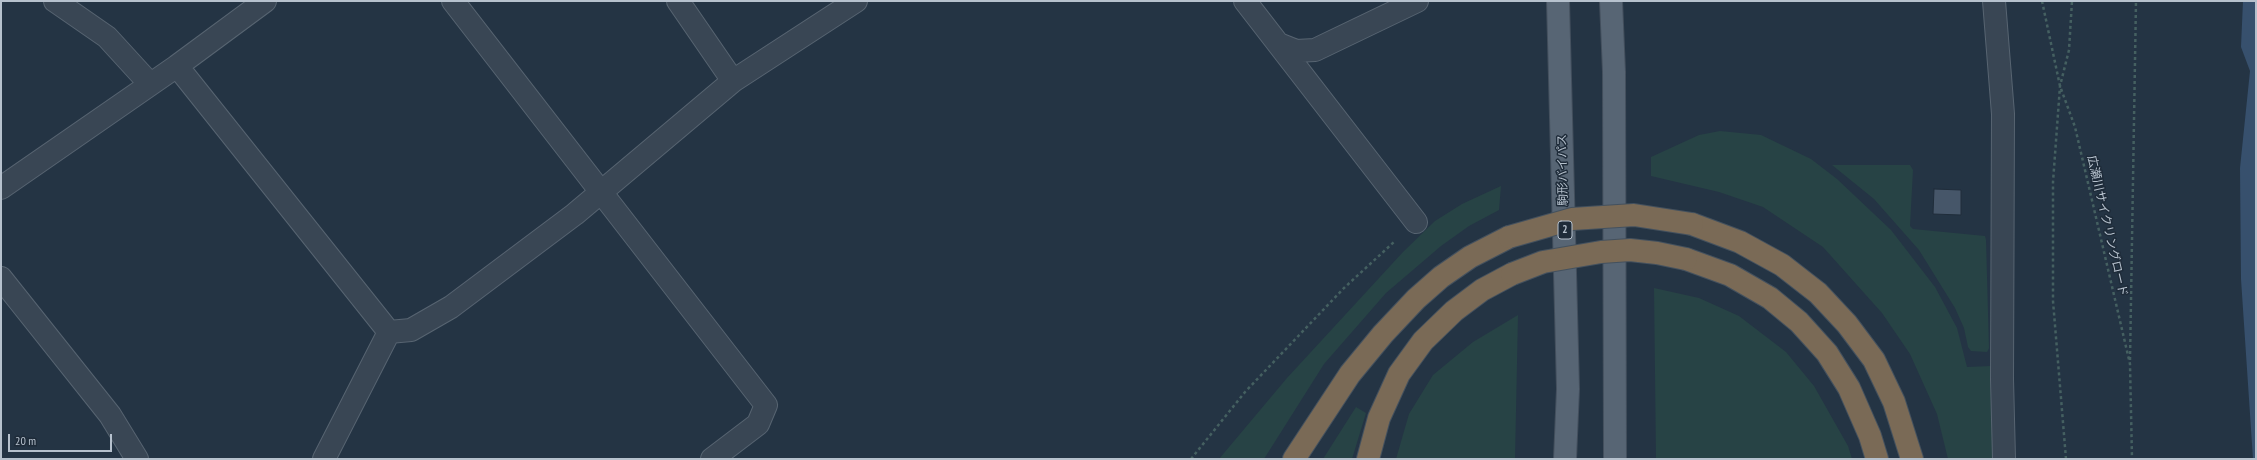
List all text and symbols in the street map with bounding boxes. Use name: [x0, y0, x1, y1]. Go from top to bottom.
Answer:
street label: 駒形バイパス: [1555, 134, 1571, 206]
street label: 広瀬川サイクリングロード: [2084, 154, 2130, 298]
road number: 2: [1558, 221, 1572, 239]
scale bar: [10, 426, 114, 452]
text: 20 m: [15, 433, 36, 448]

